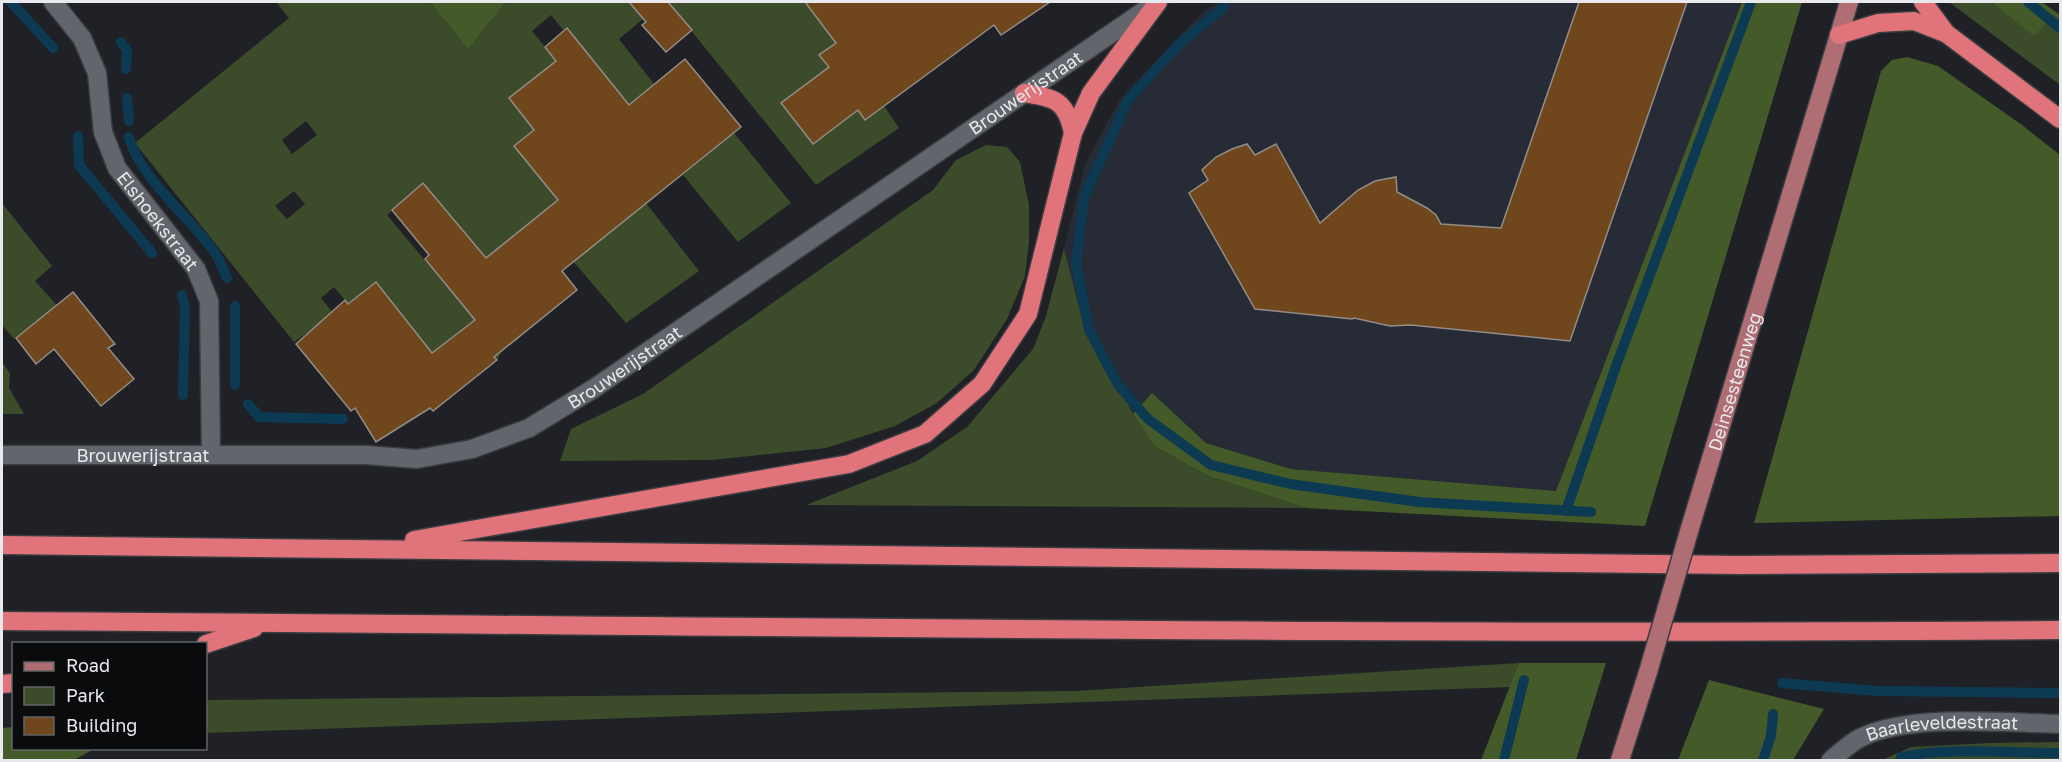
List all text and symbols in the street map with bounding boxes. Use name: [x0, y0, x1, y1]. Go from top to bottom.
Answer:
street label: Brouwerijstraat: [964, 46, 1086, 139]
street label: Elshoekstraat: [113, 167, 204, 275]
street label: Deinsesteenweg: [1703, 310, 1766, 453]
street label: Brouwerijstraat: [563, 321, 686, 413]
street label: Brouwerijstraat: [76, 444, 210, 466]
legend: [12, 642, 207, 750]
text: Road: [66, 654, 110, 676]
text: Park: [66, 684, 105, 706]
street label: Baarleveldestraat: [1862, 710, 2019, 745]
text: Building: [66, 714, 137, 736]

